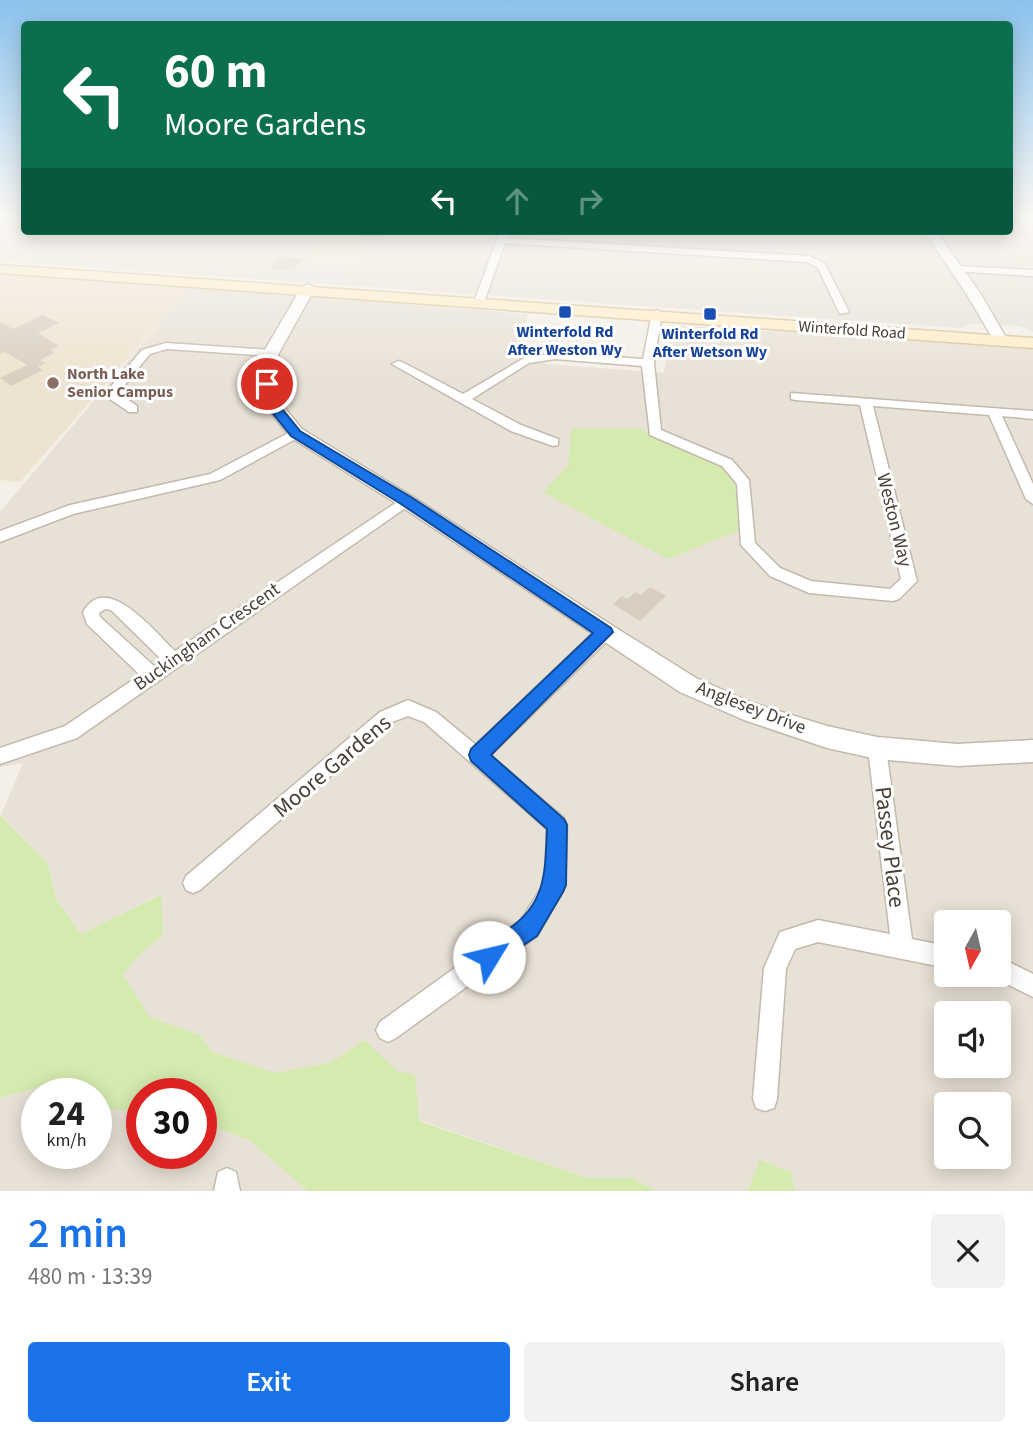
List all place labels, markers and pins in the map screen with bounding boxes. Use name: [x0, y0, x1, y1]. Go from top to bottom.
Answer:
marker: Winterfold Rd After Weston Wy: [557, 304, 573, 320]
marker: Winterfold Rd After Wetson Wy: [702, 306, 718, 322]
place label: Winterfold Rd After Weston Wy: [507, 321, 623, 361]
place label: Winterfold Rd After Wetson Wy: [652, 323, 768, 363]
pin: [237, 354, 297, 414]
place label: North Lake Senior Campus: [67, 363, 173, 403]
marker: North Lake Senior Campus: [45, 375, 61, 391]

